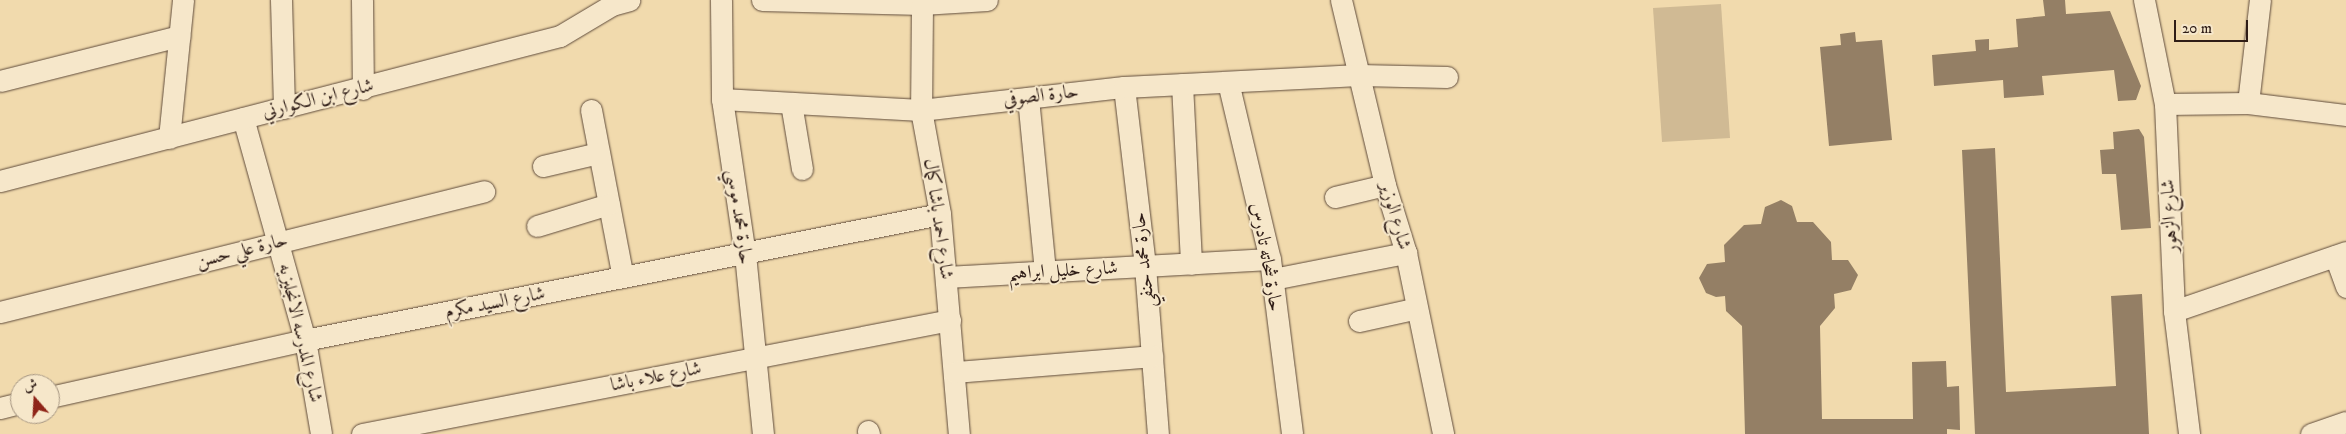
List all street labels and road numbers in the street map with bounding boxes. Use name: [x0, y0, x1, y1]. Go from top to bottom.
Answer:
street label: شارع ابن الكوارني: [260, 74, 376, 124]
street label: حارة الصوفي: [1002, 80, 1080, 112]
street label: شارع احمد باشا كمال: [918, 157, 958, 281]
street label: حارة محمد موسي: [721, 168, 757, 266]
street label: شارع الزهور: [2157, 179, 2183, 253]
street label: شارع الوزير: [1374, 180, 1416, 252]
street label: حارة شحاته تادرس: [1245, 201, 1287, 313]
street label: حارة محمد حنفي: [1128, 211, 1160, 309]
street label: حارة علي حسن: [194, 229, 290, 273]
street label: شارع خليل ابراهيم: [1008, 257, 1118, 285]
street label: شارع المدرسه الانجليزيه: [273, 261, 327, 405]
street label: شارع السيد مكرم: [443, 282, 547, 324]
street label: شارع علاء باشا: [609, 357, 703, 397]

